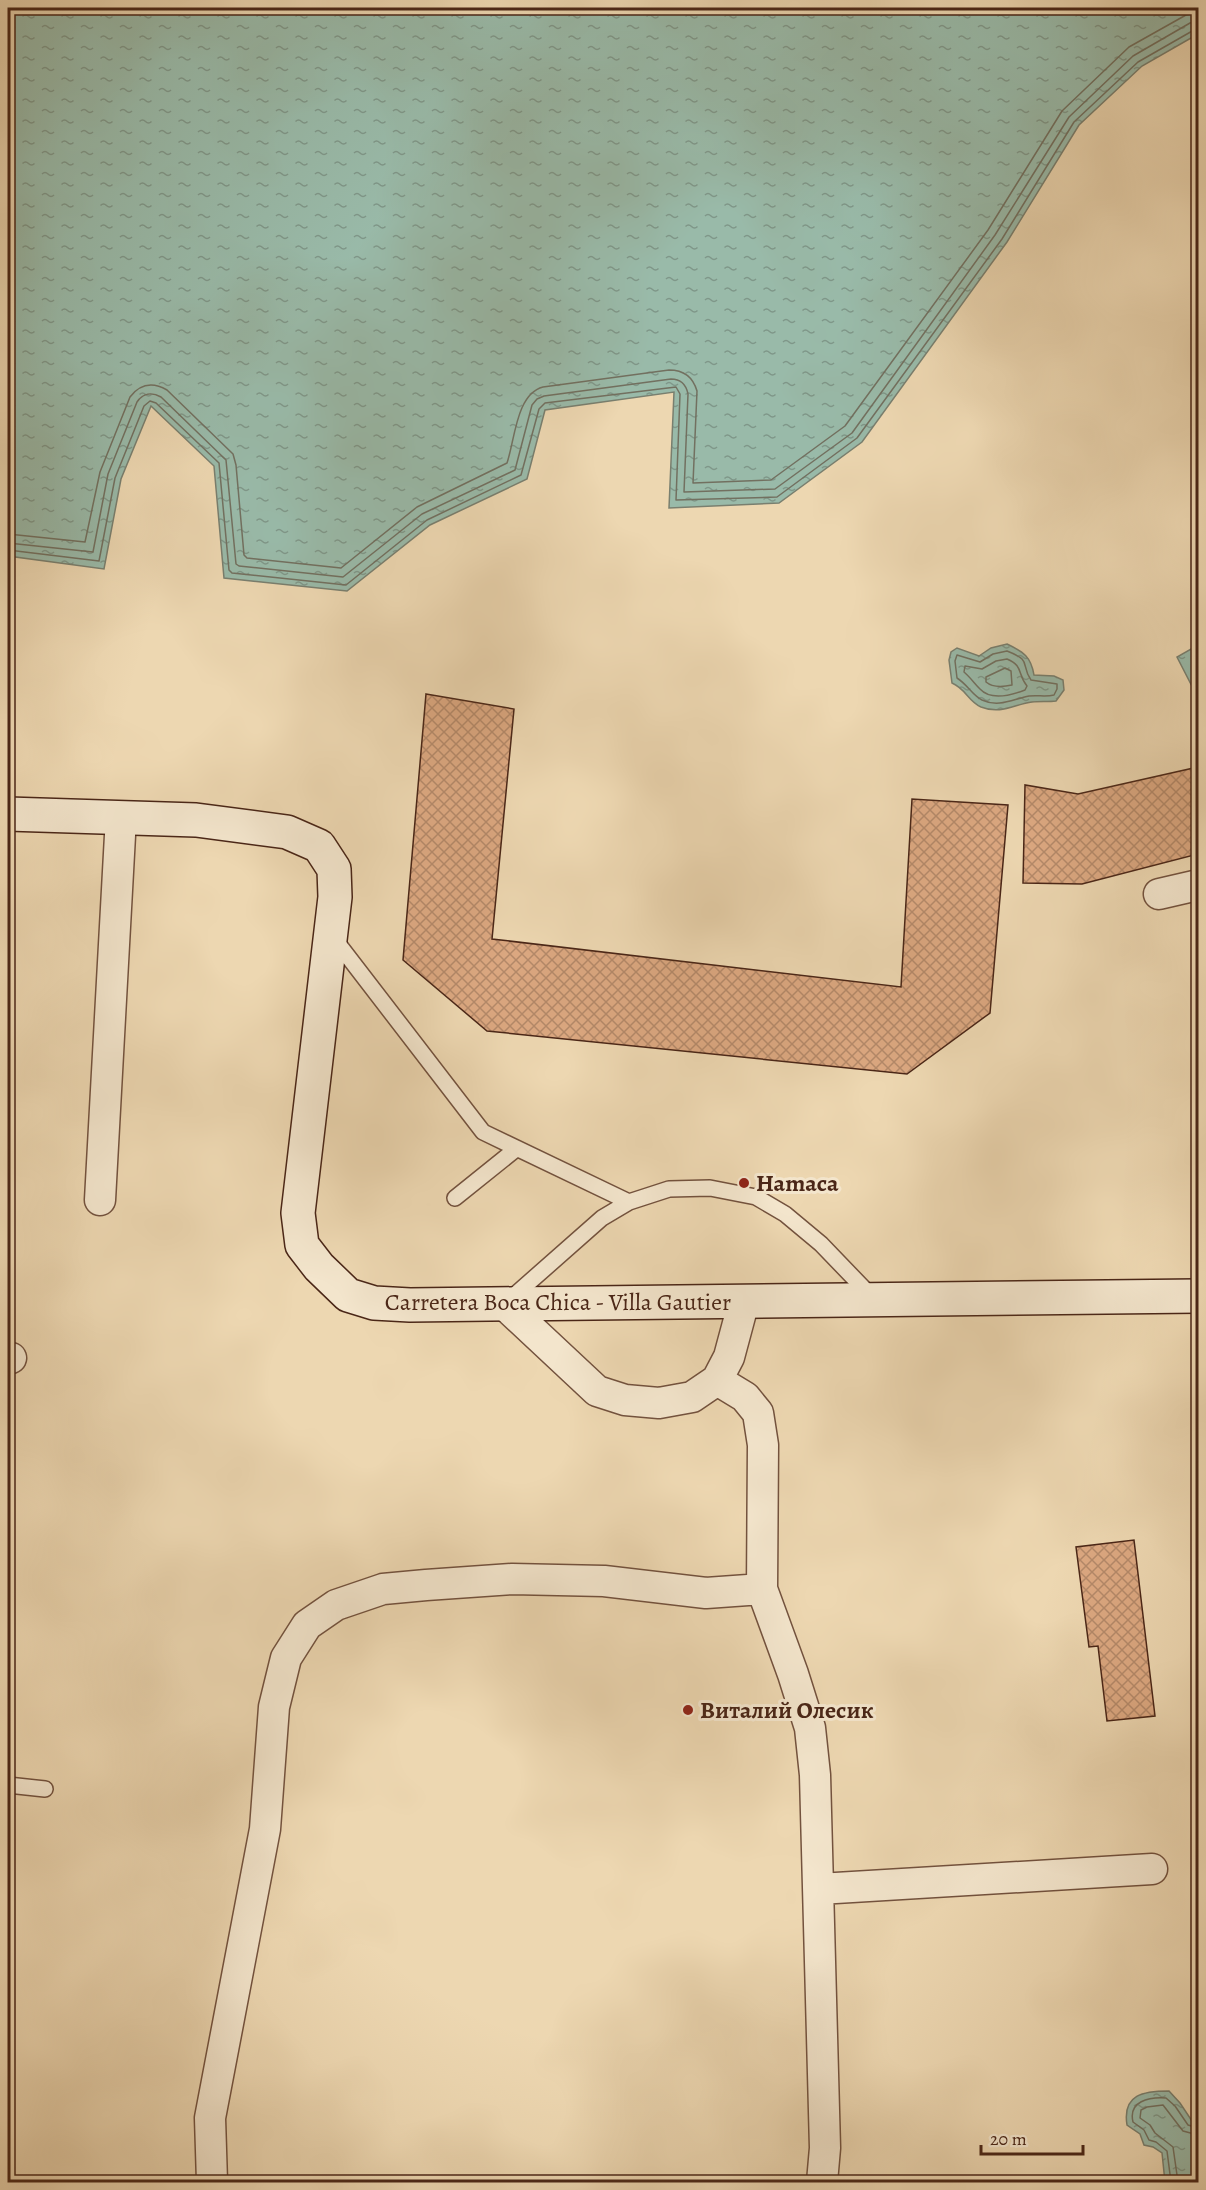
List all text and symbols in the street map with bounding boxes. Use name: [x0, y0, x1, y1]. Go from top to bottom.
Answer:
place label: Hamaca: [756, 1167, 839, 1199]
marker: Hamaca: [737, 1176, 751, 1190]
street label: Carretera Boca Chica - Villa Gautier: [385, 1286, 731, 1318]
place label: Виталий Олесик: [700, 1694, 874, 1726]
marker: Виталий Олесик: [681, 1703, 695, 1717]
scale bar: [981, 2118, 1083, 2156]
text: 20 m: [990, 2127, 1027, 2151]

